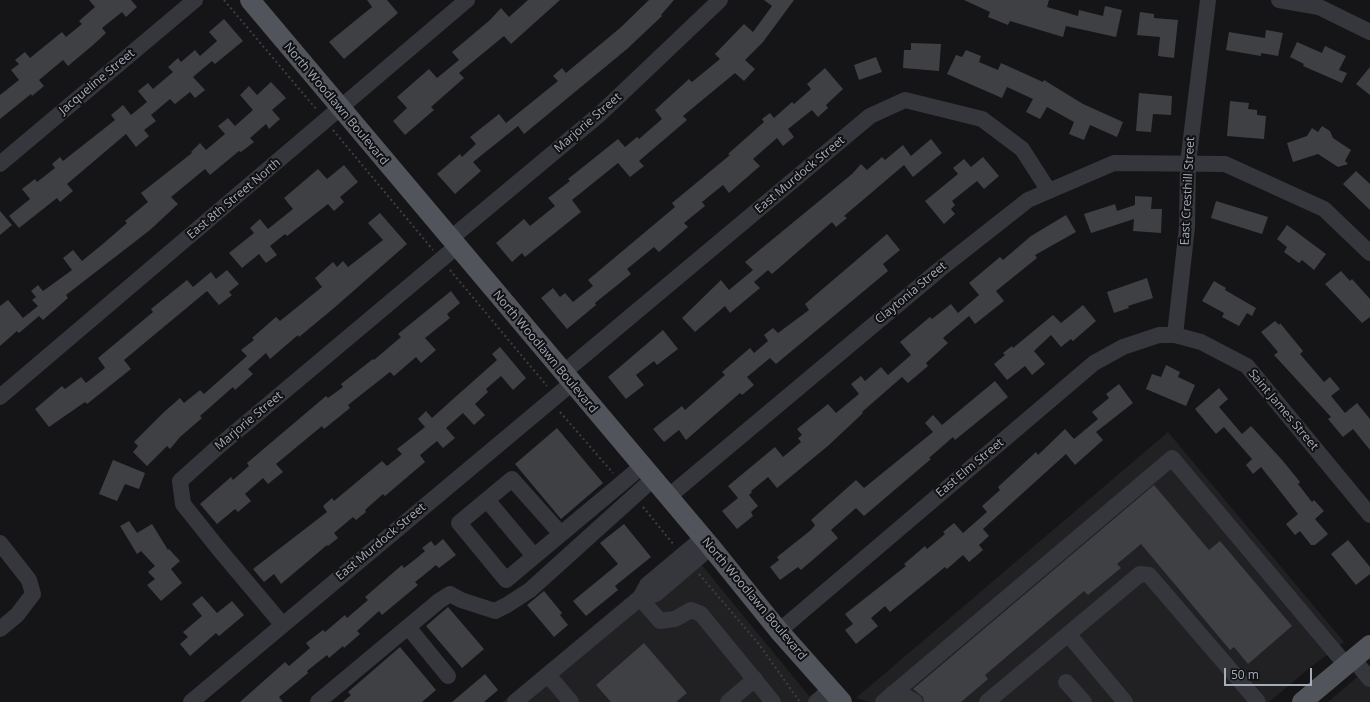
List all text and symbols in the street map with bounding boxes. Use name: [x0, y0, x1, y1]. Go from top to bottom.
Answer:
street label: North Woodlawn Boulevard: [281, 40, 391, 168]
street label: Jacqueline Street: [56, 46, 138, 118]
street label: Marjorie Street: [552, 90, 624, 156]
street label: East Murdock Street: [752, 133, 848, 217]
street label: East Cresthill Street: [1178, 136, 1198, 246]
street label: East 8th Street North: [184, 156, 284, 242]
street label: Claytonia Street: [872, 259, 950, 327]
street label: North Woodlawn Boulevard: [490, 288, 600, 416]
street label: Saint James Street: [1245, 367, 1321, 453]
street label: Marjorie Street: [212, 389, 286, 453]
street label: East Elm Street: [933, 436, 1007, 500]
street label: East Murdock Street: [333, 500, 429, 584]
street label: North Woodlawn Boulevard: [699, 535, 809, 663]
scale bar: [1226, 660, 1314, 686]
text: 50 m: [1231, 666, 1259, 683]

